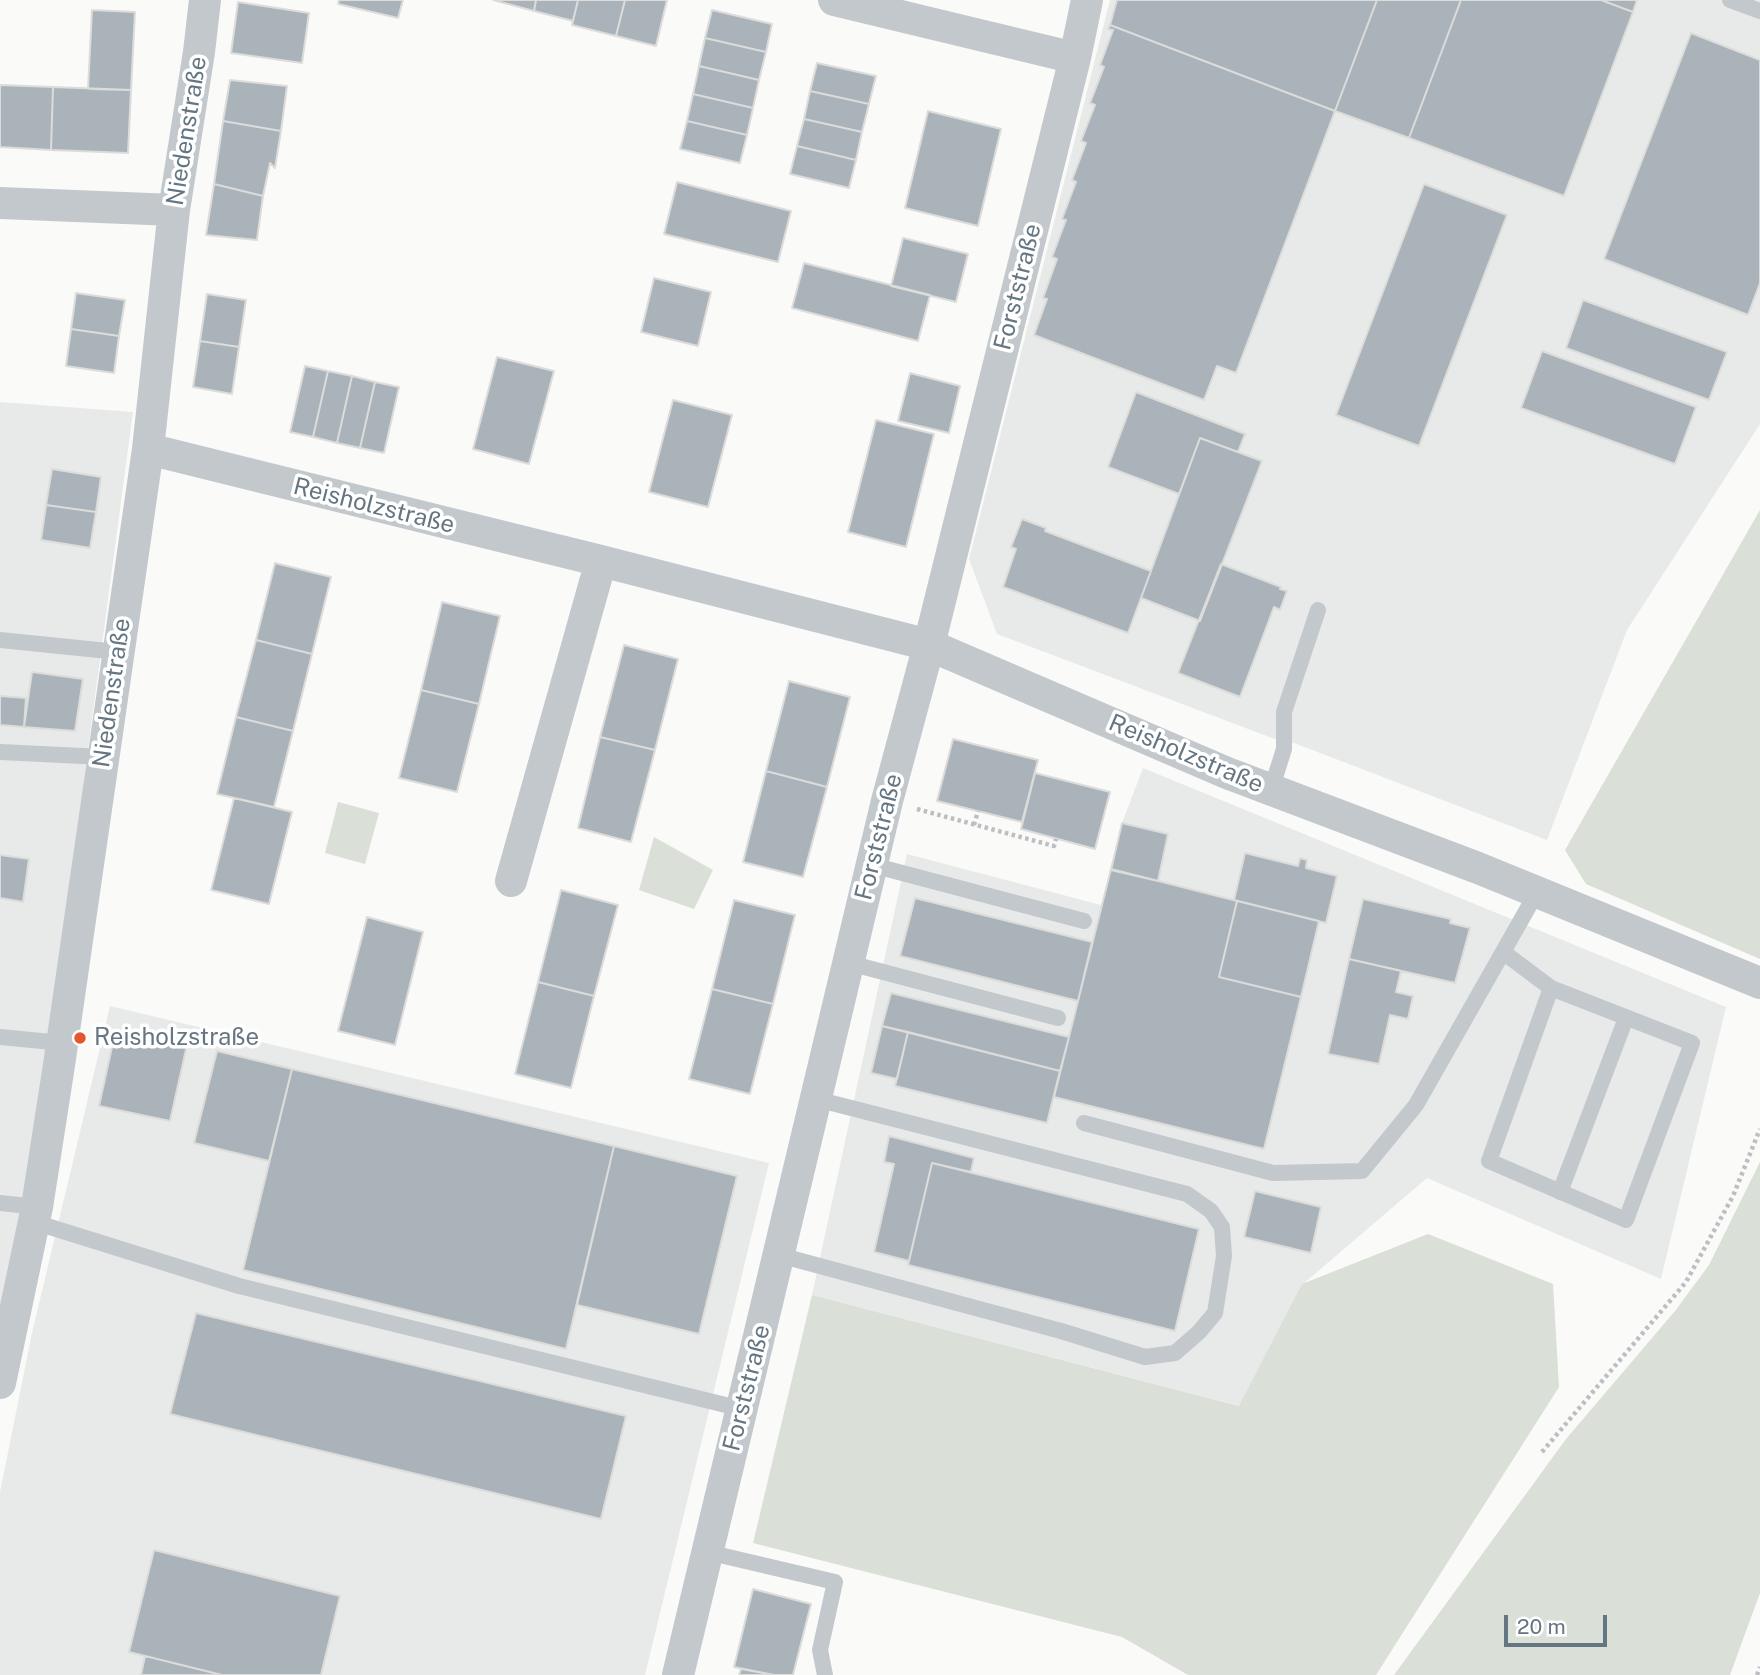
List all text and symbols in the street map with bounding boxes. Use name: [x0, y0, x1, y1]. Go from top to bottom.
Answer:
street label: Niedenstraße: [161, 54, 213, 208]
street label: Forststraße: [988, 221, 1048, 353]
street label: Reisholzstraße: [290, 472, 458, 540]
street label: Niedenstraße: [87, 617, 137, 769]
street label: Reisholzstraße: [1104, 708, 1268, 800]
street label: Forststraße: [849, 771, 909, 903]
place label: Reisholzstraße: [94, 1024, 259, 1052]
marker: Reisholzstraße: [72, 1030, 88, 1046]
street label: Forststraße: [717, 1322, 777, 1454]
scale bar: [1508, 1602, 1611, 1646]
text: 20 m: [1517, 1614, 1566, 1639]

